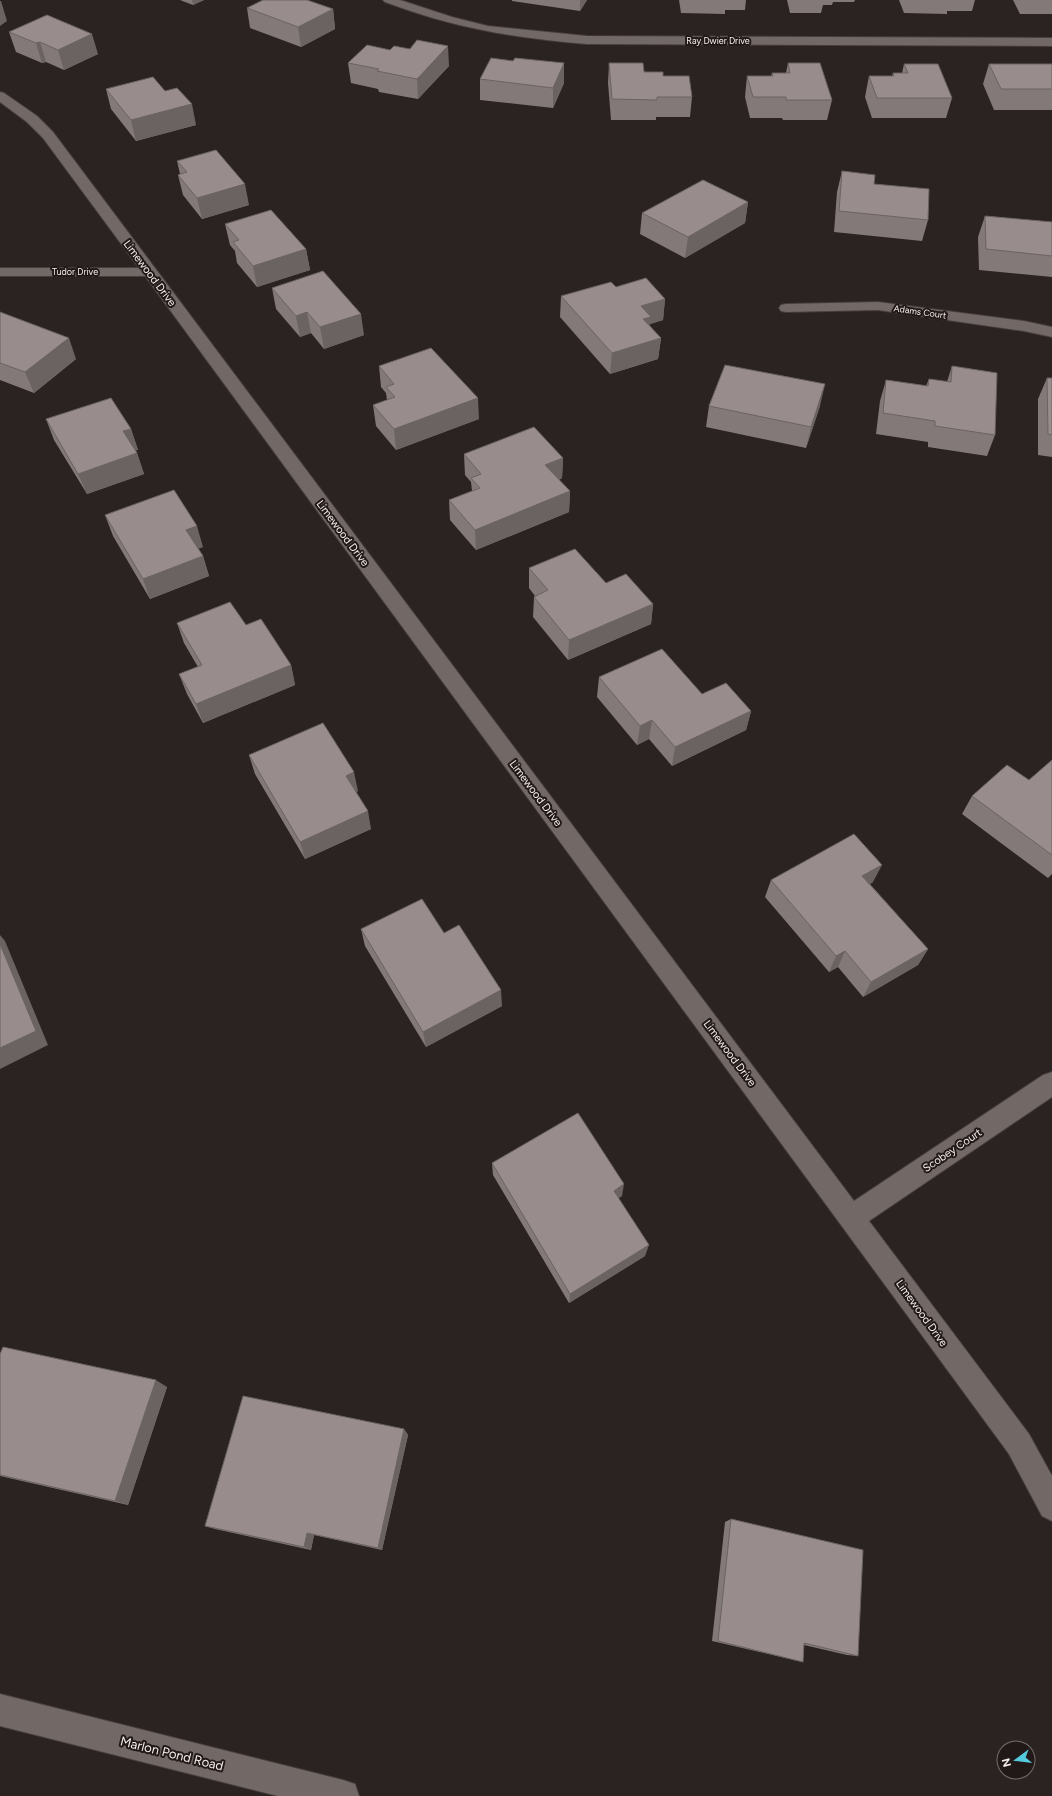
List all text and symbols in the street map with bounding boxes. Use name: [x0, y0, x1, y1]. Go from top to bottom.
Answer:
street label: Ray Dwier Drive: [686, 35, 750, 46]
street label: Limewood Drive: [121, 238, 179, 309]
street label: Tudor Drive: [52, 266, 98, 277]
street label: Adams Court: [893, 302, 948, 321]
street label: Limewood Drive: [314, 498, 372, 569]
street label: Limewood Drive: [507, 758, 565, 829]
street label: Limewood Drive: [701, 1018, 759, 1089]
street label: Scobey Court: [920, 1126, 984, 1175]
street label: Limewood Drive: [893, 1277, 950, 1349]
street label: Marlon Pond Road: [119, 1733, 225, 1774]
north arrow: [996, 1740, 1036, 1780]
text: N: [999, 1757, 1014, 1768]

